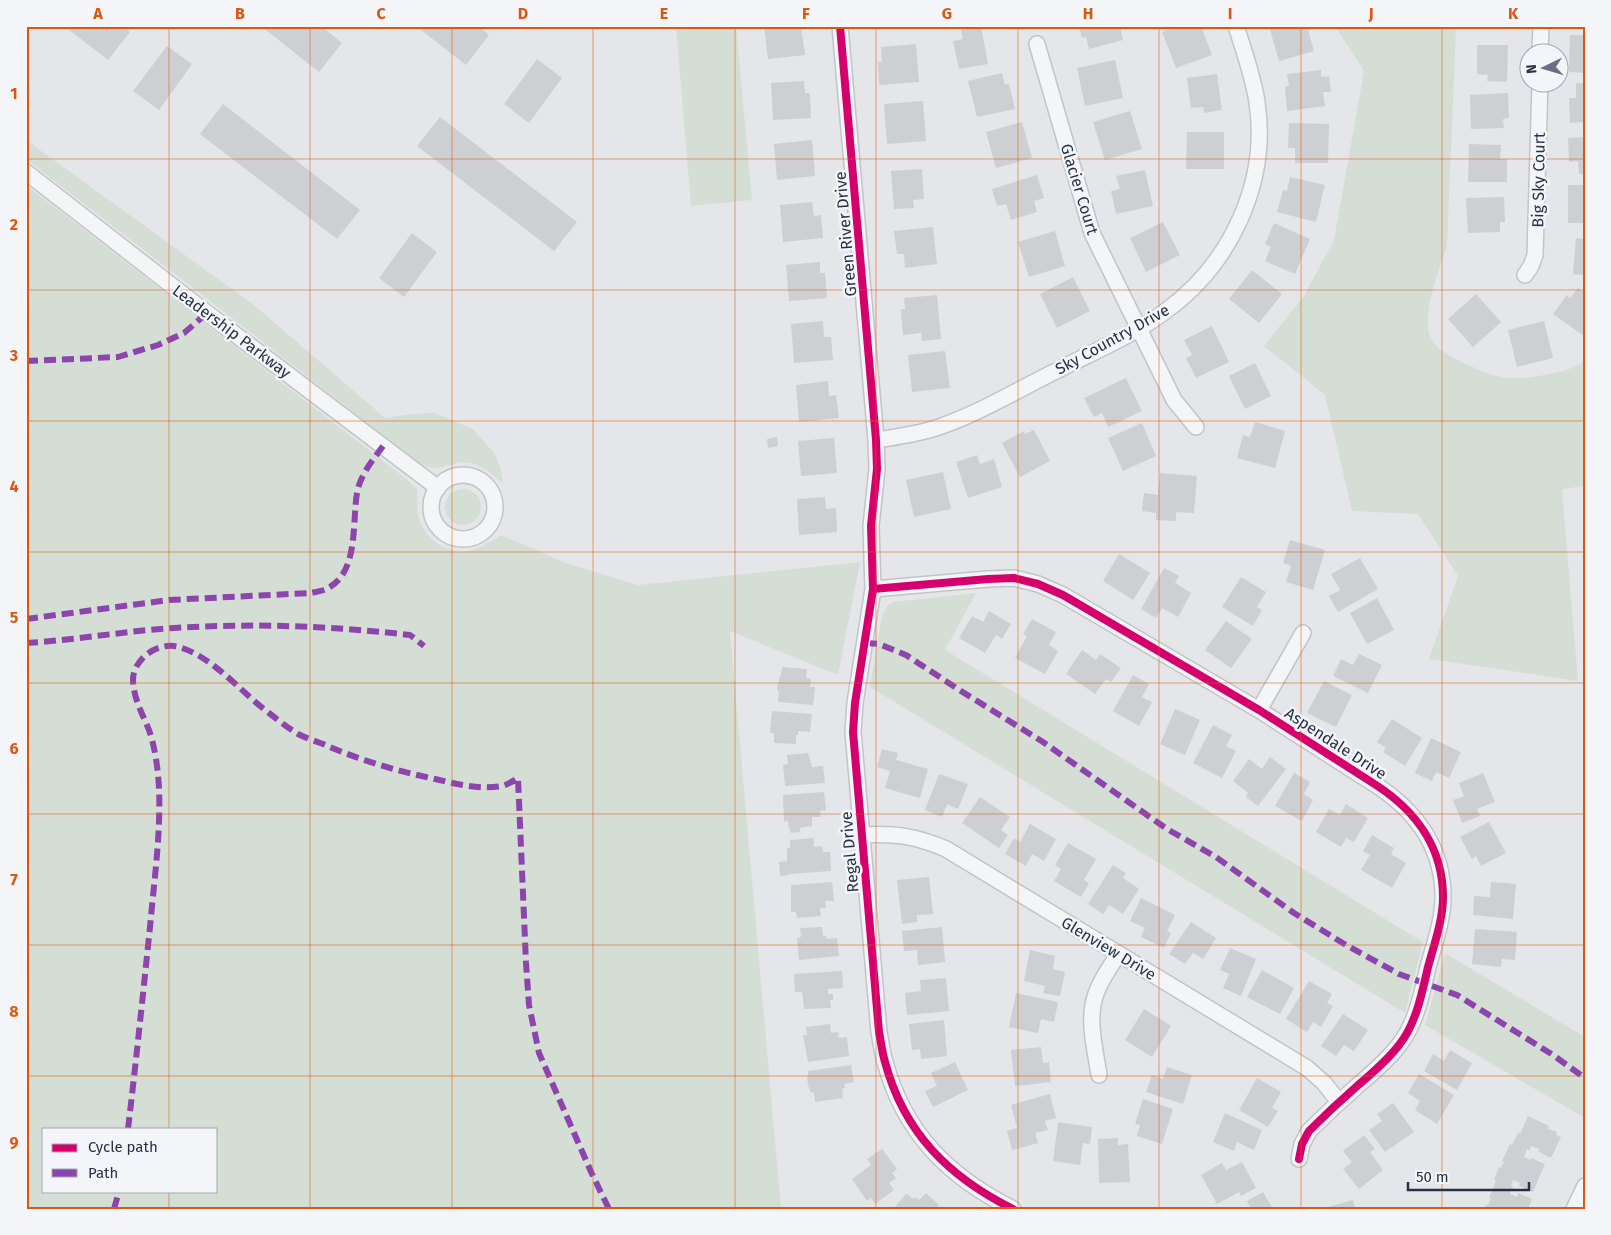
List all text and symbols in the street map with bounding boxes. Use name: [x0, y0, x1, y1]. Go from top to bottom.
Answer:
text: A: [92, 4, 103, 23]
text: B: [235, 4, 245, 23]
text: C: [376, 4, 386, 23]
text: D: [518, 4, 528, 23]
text: E: [660, 4, 668, 23]
text: F: [802, 4, 810, 23]
text: G: [942, 4, 952, 23]
text: H: [1083, 4, 1093, 23]
text: I: [1228, 4, 1232, 23]
text: J: [1367, 4, 1374, 23]
text: K: [1508, 4, 1519, 23]
north arrow: [1518, 42, 1568, 92]
text: N: [1523, 64, 1540, 74]
text: 1: [10, 84, 18, 103]
street label: Big Sky Court: [1528, 132, 1549, 228]
street label: Glacier Court: [1057, 141, 1102, 237]
street label: Green River Drive: [831, 171, 860, 297]
text: 2: [10, 215, 18, 234]
street label: Leadership Parkway: [169, 281, 295, 382]
street label: Sky Country Drive: [1052, 300, 1173, 379]
text: 3: [9, 346, 18, 365]
text: 4: [9, 477, 19, 496]
text: 5: [10, 608, 19, 627]
street label: Aspendale Drive: [1281, 703, 1390, 783]
text: 6: [9, 739, 19, 758]
street label: Regal Drive: [836, 811, 862, 893]
text: 7: [10, 870, 18, 889]
street label: Glenview Drive: [1058, 913, 1160, 984]
text: 8: [9, 1002, 19, 1021]
legend: [42, 1128, 218, 1192]
text: 9: [10, 1133, 19, 1152]
text: Cycle path: [88, 1138, 158, 1156]
scale bar: [1408, 1160, 1530, 1192]
text: Path: [88, 1164, 118, 1182]
text: 50 m: [1416, 1168, 1449, 1186]

